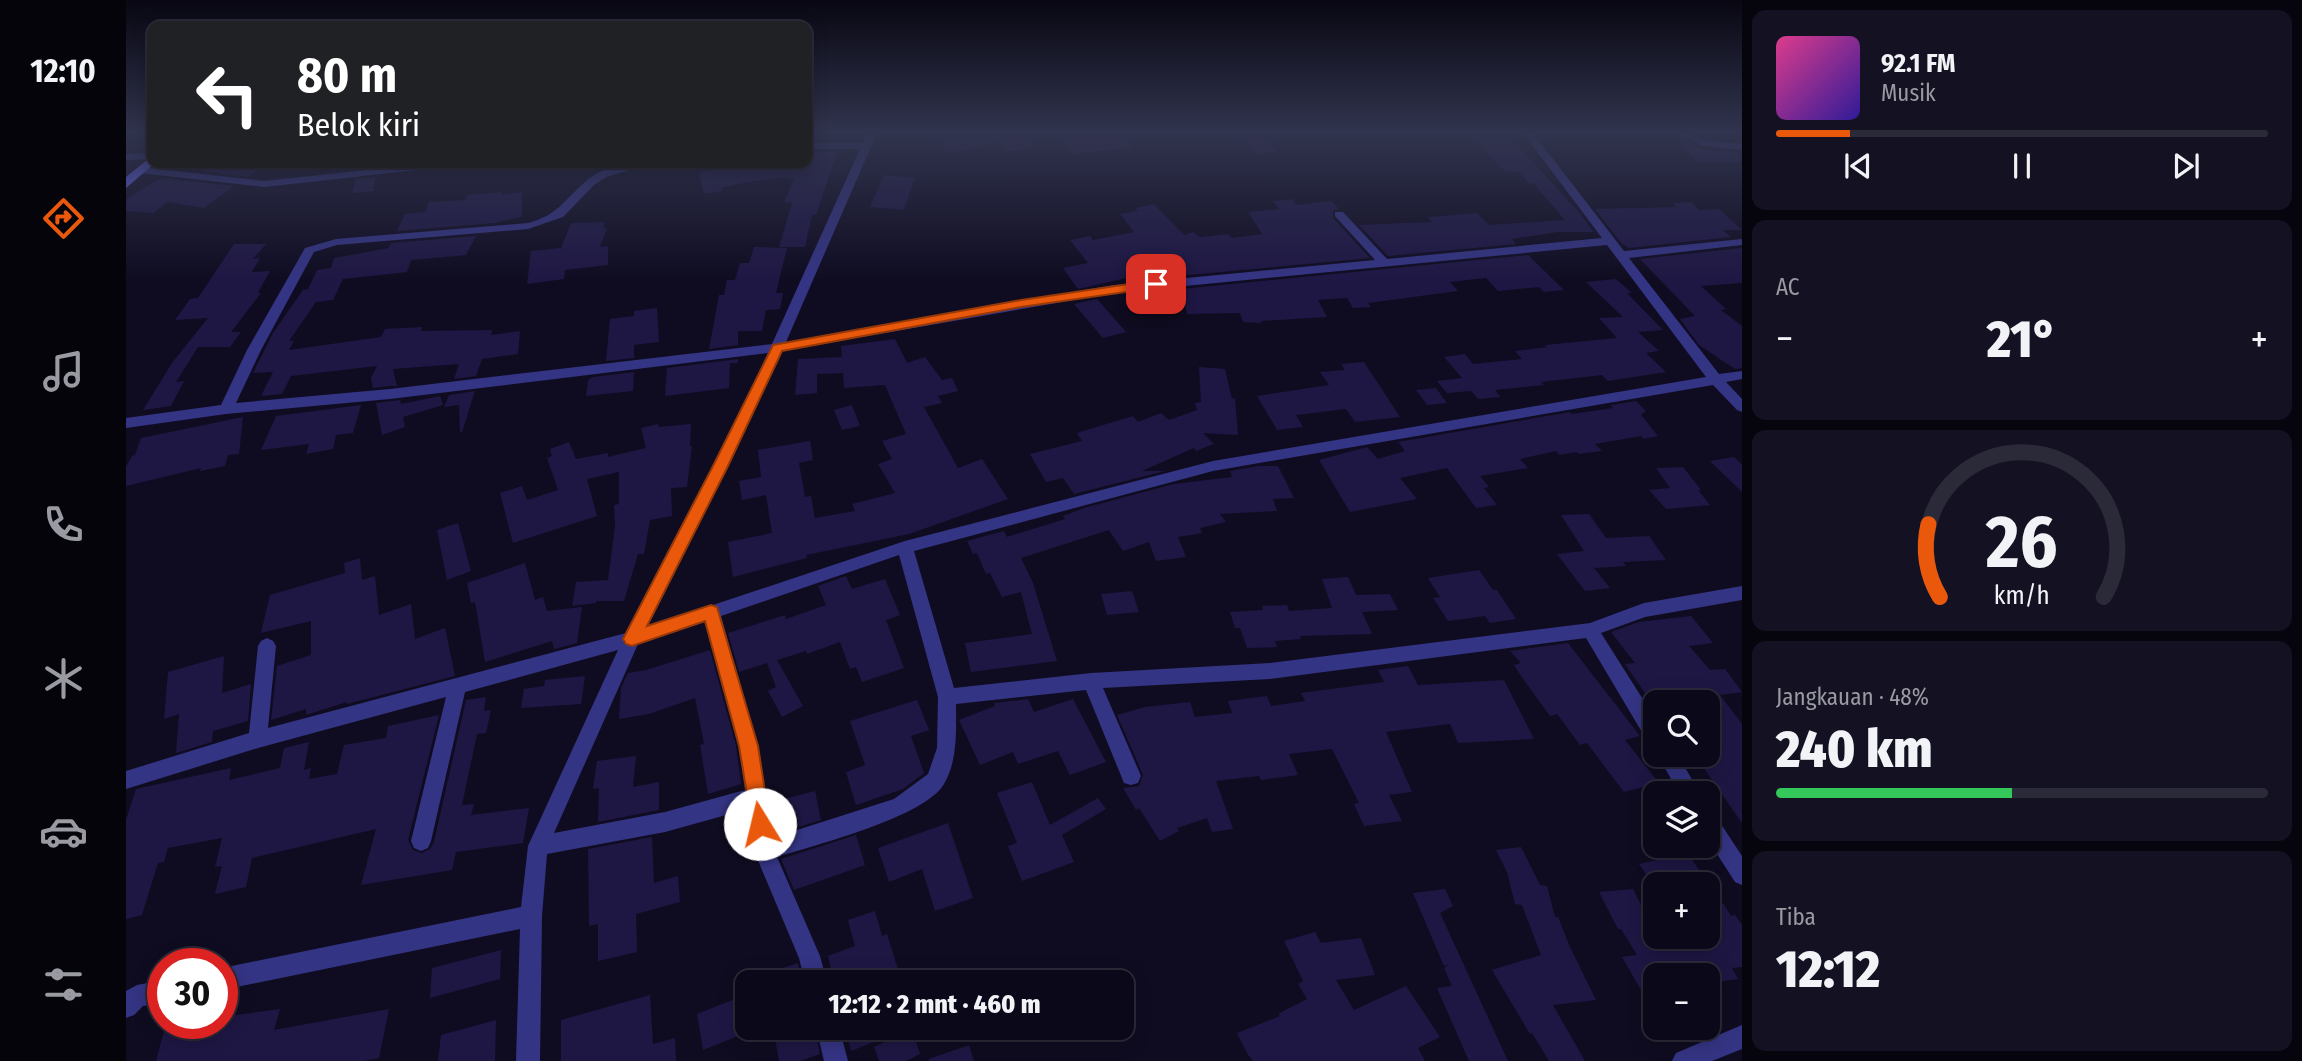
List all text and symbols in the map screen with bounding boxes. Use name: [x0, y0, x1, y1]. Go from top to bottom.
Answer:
text: 80 m: [297, 46, 397, 105]
text: 92.1 FM: [1881, 48, 1955, 79]
icon: left: [182, 49, 273, 140]
text: 12:10: [30, 52, 96, 90]
text: Musik: [1881, 79, 1936, 107]
text: Belok kiri: [297, 106, 420, 144]
icon: previous: [1839, 147, 1877, 185]
icon: pause: [2003, 147, 2041, 185]
icon: next: [2167, 147, 2205, 185]
icon: directions: [39, 194, 88, 243]
pin: [1126, 254, 1186, 314]
icon: arrive: [1137, 265, 1175, 303]
text: AC: [1776, 273, 1800, 301]
text: 21°: [1987, 308, 2057, 371]
text: −: [1776, 316, 1793, 362]
text: +: [2251, 316, 2268, 362]
icon: music: [39, 347, 88, 396]
text: 26: [1985, 499, 2058, 586]
icon: phone: [39, 500, 88, 549]
text: km/h: [1994, 580, 2050, 610]
icon: climate: [39, 654, 88, 703]
text: Jangkauan · 48%: [1776, 683, 1929, 711]
map controls: [1643, 690, 1720, 1040]
button: search: [1643, 690, 1720, 767]
text: 240 km: [1776, 718, 1933, 781]
button: layers: [1643, 781, 1720, 858]
position arrow: [723, 787, 797, 861]
icon: car: [39, 807, 88, 856]
button: +: [1643, 872, 1720, 949]
text: Tiba: [1776, 903, 1816, 931]
text: 12:12: [1776, 938, 1880, 1001]
speed limit sign: 30: [147, 948, 238, 1039]
icon: filters: [39, 960, 88, 1009]
button: −: [1643, 963, 1720, 1040]
text: 12:12 · 2 mnt · 460 m: [829, 989, 1040, 1020]

